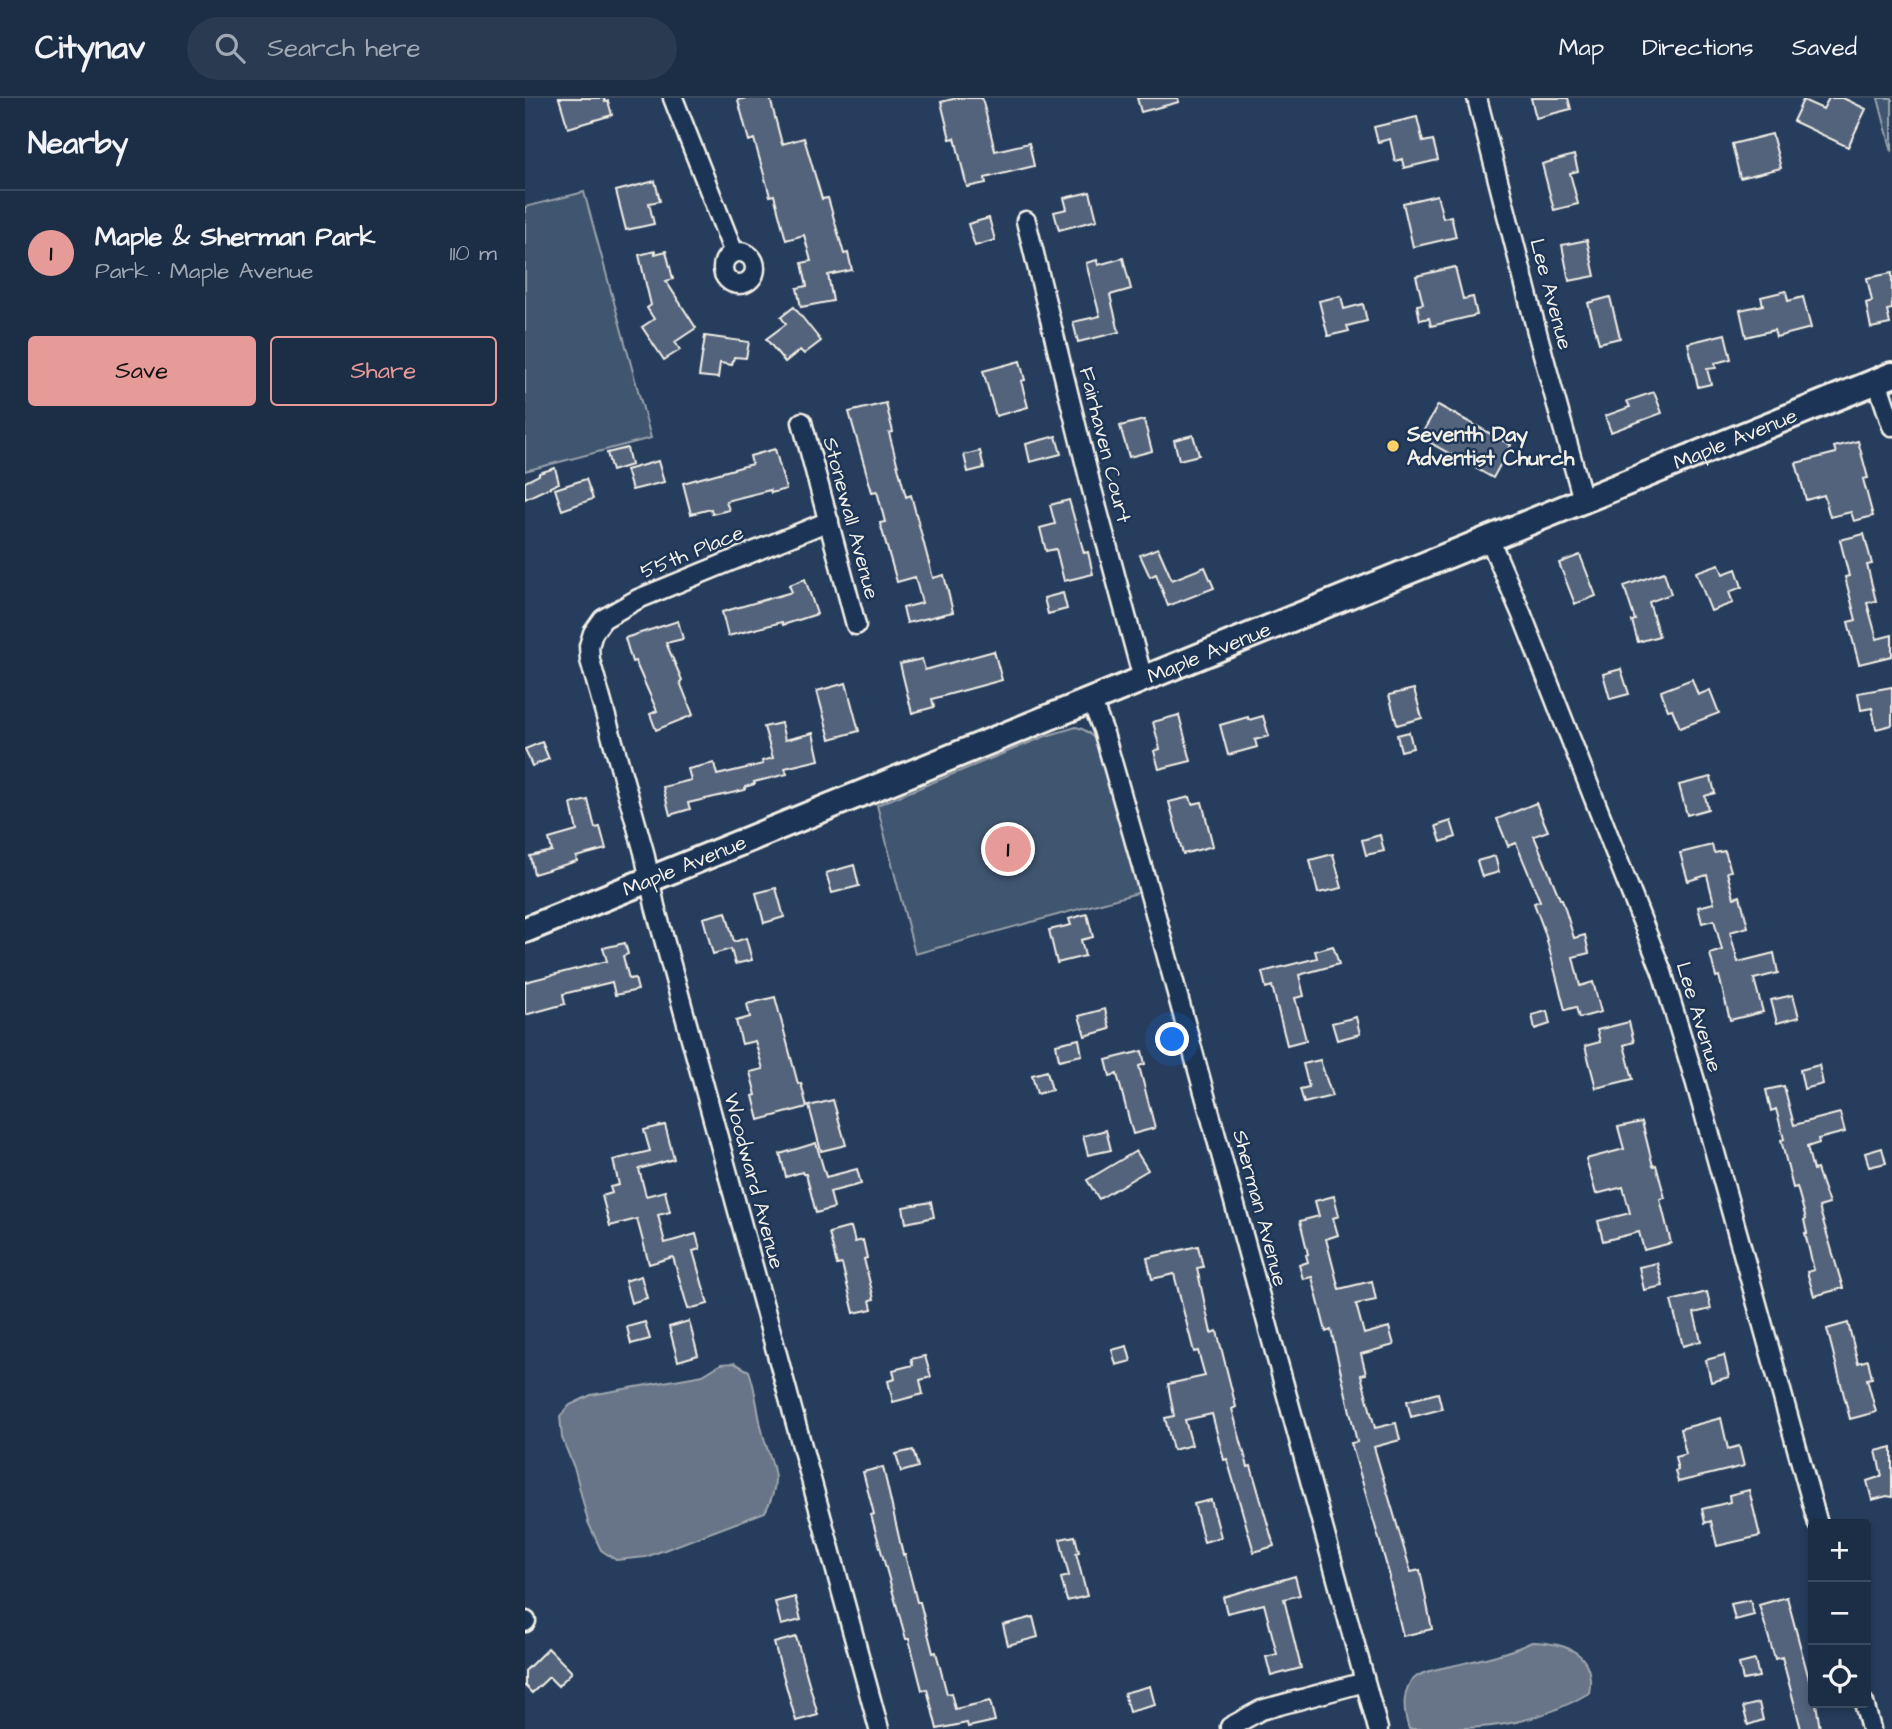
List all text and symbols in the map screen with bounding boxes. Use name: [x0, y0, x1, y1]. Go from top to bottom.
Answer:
search box: [187, 17, 677, 80]
text: Citynav: [35, 25, 145, 71]
icon: search: [211, 29, 249, 67]
text: Search here: [267, 30, 421, 66]
text: Map: [1559, 31, 1604, 65]
text: Directions: [1642, 31, 1754, 65]
text: Saved: [1792, 31, 1857, 65]
text: Nearby: [28, 123, 128, 165]
text: Maple & Sherman Park: [95, 219, 376, 255]
street label: Lee Avenue: [1522, 235, 1580, 353]
text: 1: [50, 237, 52, 269]
text: 110 m: [449, 237, 497, 269]
text: Park · Maple Avenue: [95, 255, 313, 287]
button: Save: [28, 336, 256, 406]
button: Share: [270, 336, 497, 406]
street label: Fairhaven Court: [1072, 364, 1139, 526]
street label: Maple Avenue: [1669, 401, 1801, 477]
place label: Seventh Day Adventist Church: [1406, 420, 1575, 473]
street label: Stonewall Avenue: [815, 434, 887, 602]
marker: Seventh Day Adventist Church: [1385, 438, 1401, 454]
street label: 55th Place: [636, 518, 748, 586]
street label: Maple Avenue: [1143, 614, 1275, 690]
pin: 1: [985, 823, 1031, 875]
street label: Maple Avenue: [618, 827, 751, 903]
street label: Lee Avenue: [1668, 958, 1730, 1076]
your location: [1155, 1022, 1189, 1056]
street label: Woodward Avenue: [717, 1090, 791, 1272]
street label: Sherman Avenue: [1225, 1126, 1295, 1290]
map controls: [1808, 1519, 1871, 1708]
button: +: [1808, 1519, 1871, 1582]
button: −: [1808, 1582, 1871, 1645]
button: locate: [1808, 1645, 1871, 1708]

